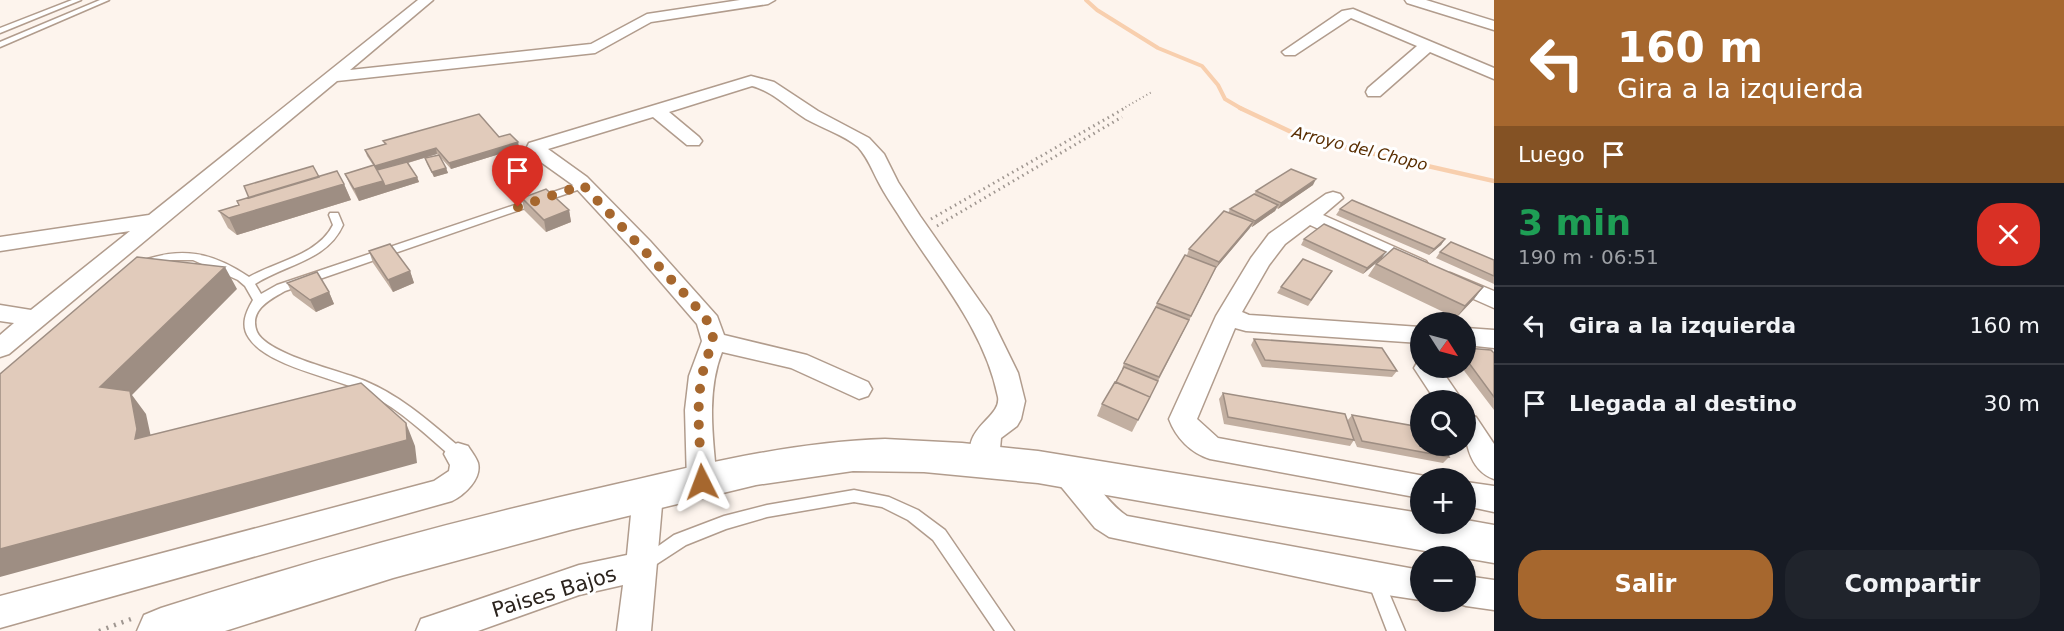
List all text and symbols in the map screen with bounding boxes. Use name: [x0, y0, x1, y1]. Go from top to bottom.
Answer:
text: 160 m: [1617, 23, 1763, 72]
icon: left: [1518, 24, 1596, 102]
text: Gira a la izquierda: [1617, 73, 1864, 104]
water label: Arroyo del Chopo: [1289, 122, 1430, 175]
icon: arrive: [1597, 138, 1630, 171]
text: Luego: [1518, 142, 1585, 167]
pin: [492, 145, 543, 207]
icon: arrive: [501, 154, 534, 187]
text: 3 min: [1518, 202, 1631, 243]
button: close: [1977, 203, 2040, 266]
text: 190 m · 06:51: [1518, 245, 1659, 269]
icon: left: [1518, 309, 1551, 342]
north arrow: [1410, 312, 1476, 378]
map controls: [1410, 312, 1476, 612]
text: Gira a la izquierda: [1569, 313, 1796, 338]
text: 160 m: [1970, 313, 2040, 338]
icon: arrive: [1518, 387, 1551, 420]
button: search: [1410, 390, 1476, 456]
text: Llegada al destino: [1569, 391, 1797, 416]
text: 30 m: [1984, 391, 2040, 416]
position arrow: [670, 450, 734, 514]
button: +: [1410, 468, 1476, 534]
button: −: [1410, 546, 1476, 612]
button: Salir: [1518, 550, 1773, 619]
button: Compartir: [1785, 550, 2040, 619]
street label: Paises Bajos: [489, 562, 619, 622]

